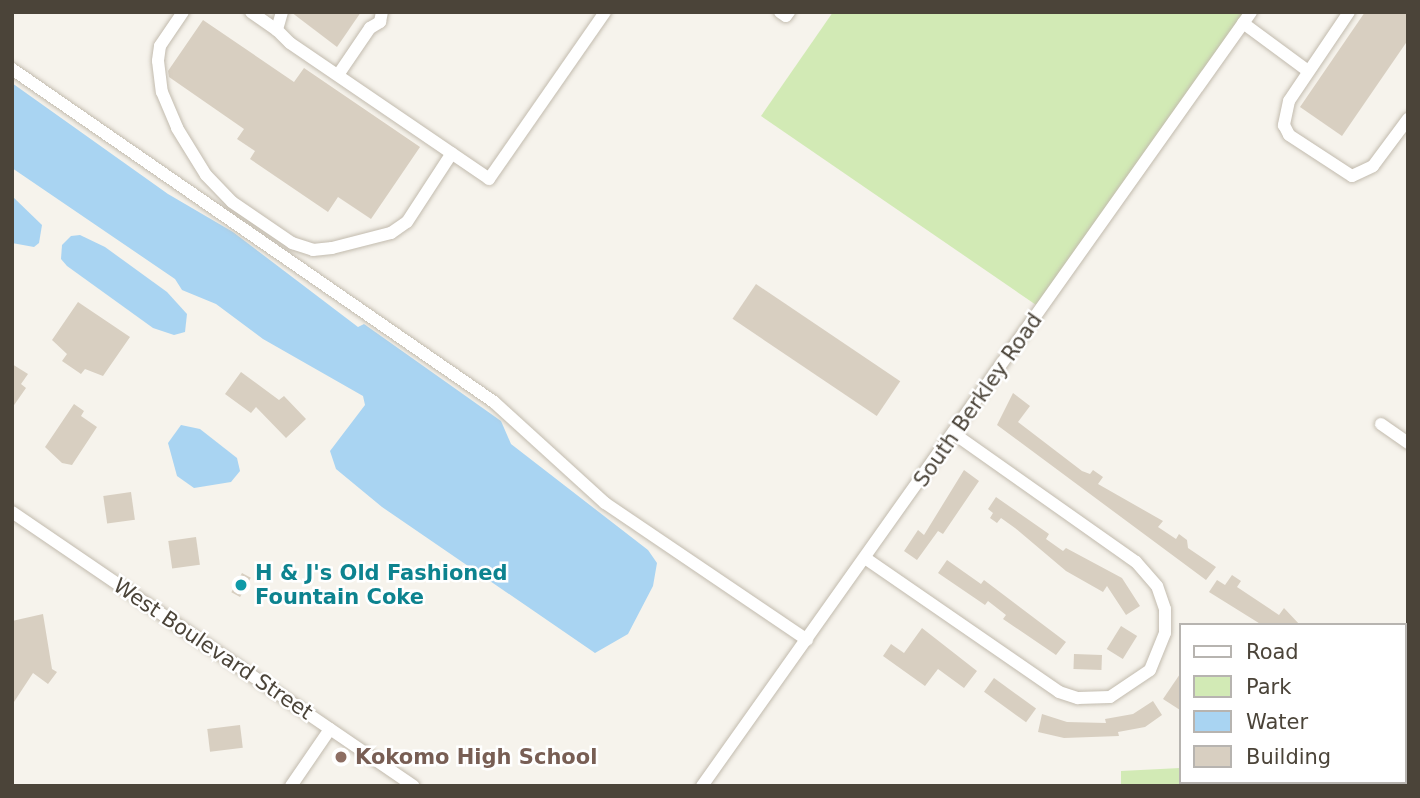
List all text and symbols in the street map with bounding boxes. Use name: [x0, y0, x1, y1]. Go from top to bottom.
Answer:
street label: South Berkley Road: [908, 308, 1048, 492]
place label: H & J's Old Fashioned Fountain Coke: [255, 560, 508, 610]
street label: West Boulevard Street: [109, 573, 317, 725]
marker: H & J's Old Fashioned Fountain Coke: [233, 577, 249, 593]
legend: [1178, 623, 1406, 784]
text: Road: [1246, 640, 1299, 664]
text: Park: [1246, 675, 1291, 699]
text: Water: [1246, 710, 1308, 734]
place label: Kokomo High School: [355, 744, 597, 770]
text: Building: [1246, 745, 1331, 769]
marker: Kokomo High School: [333, 749, 349, 765]

